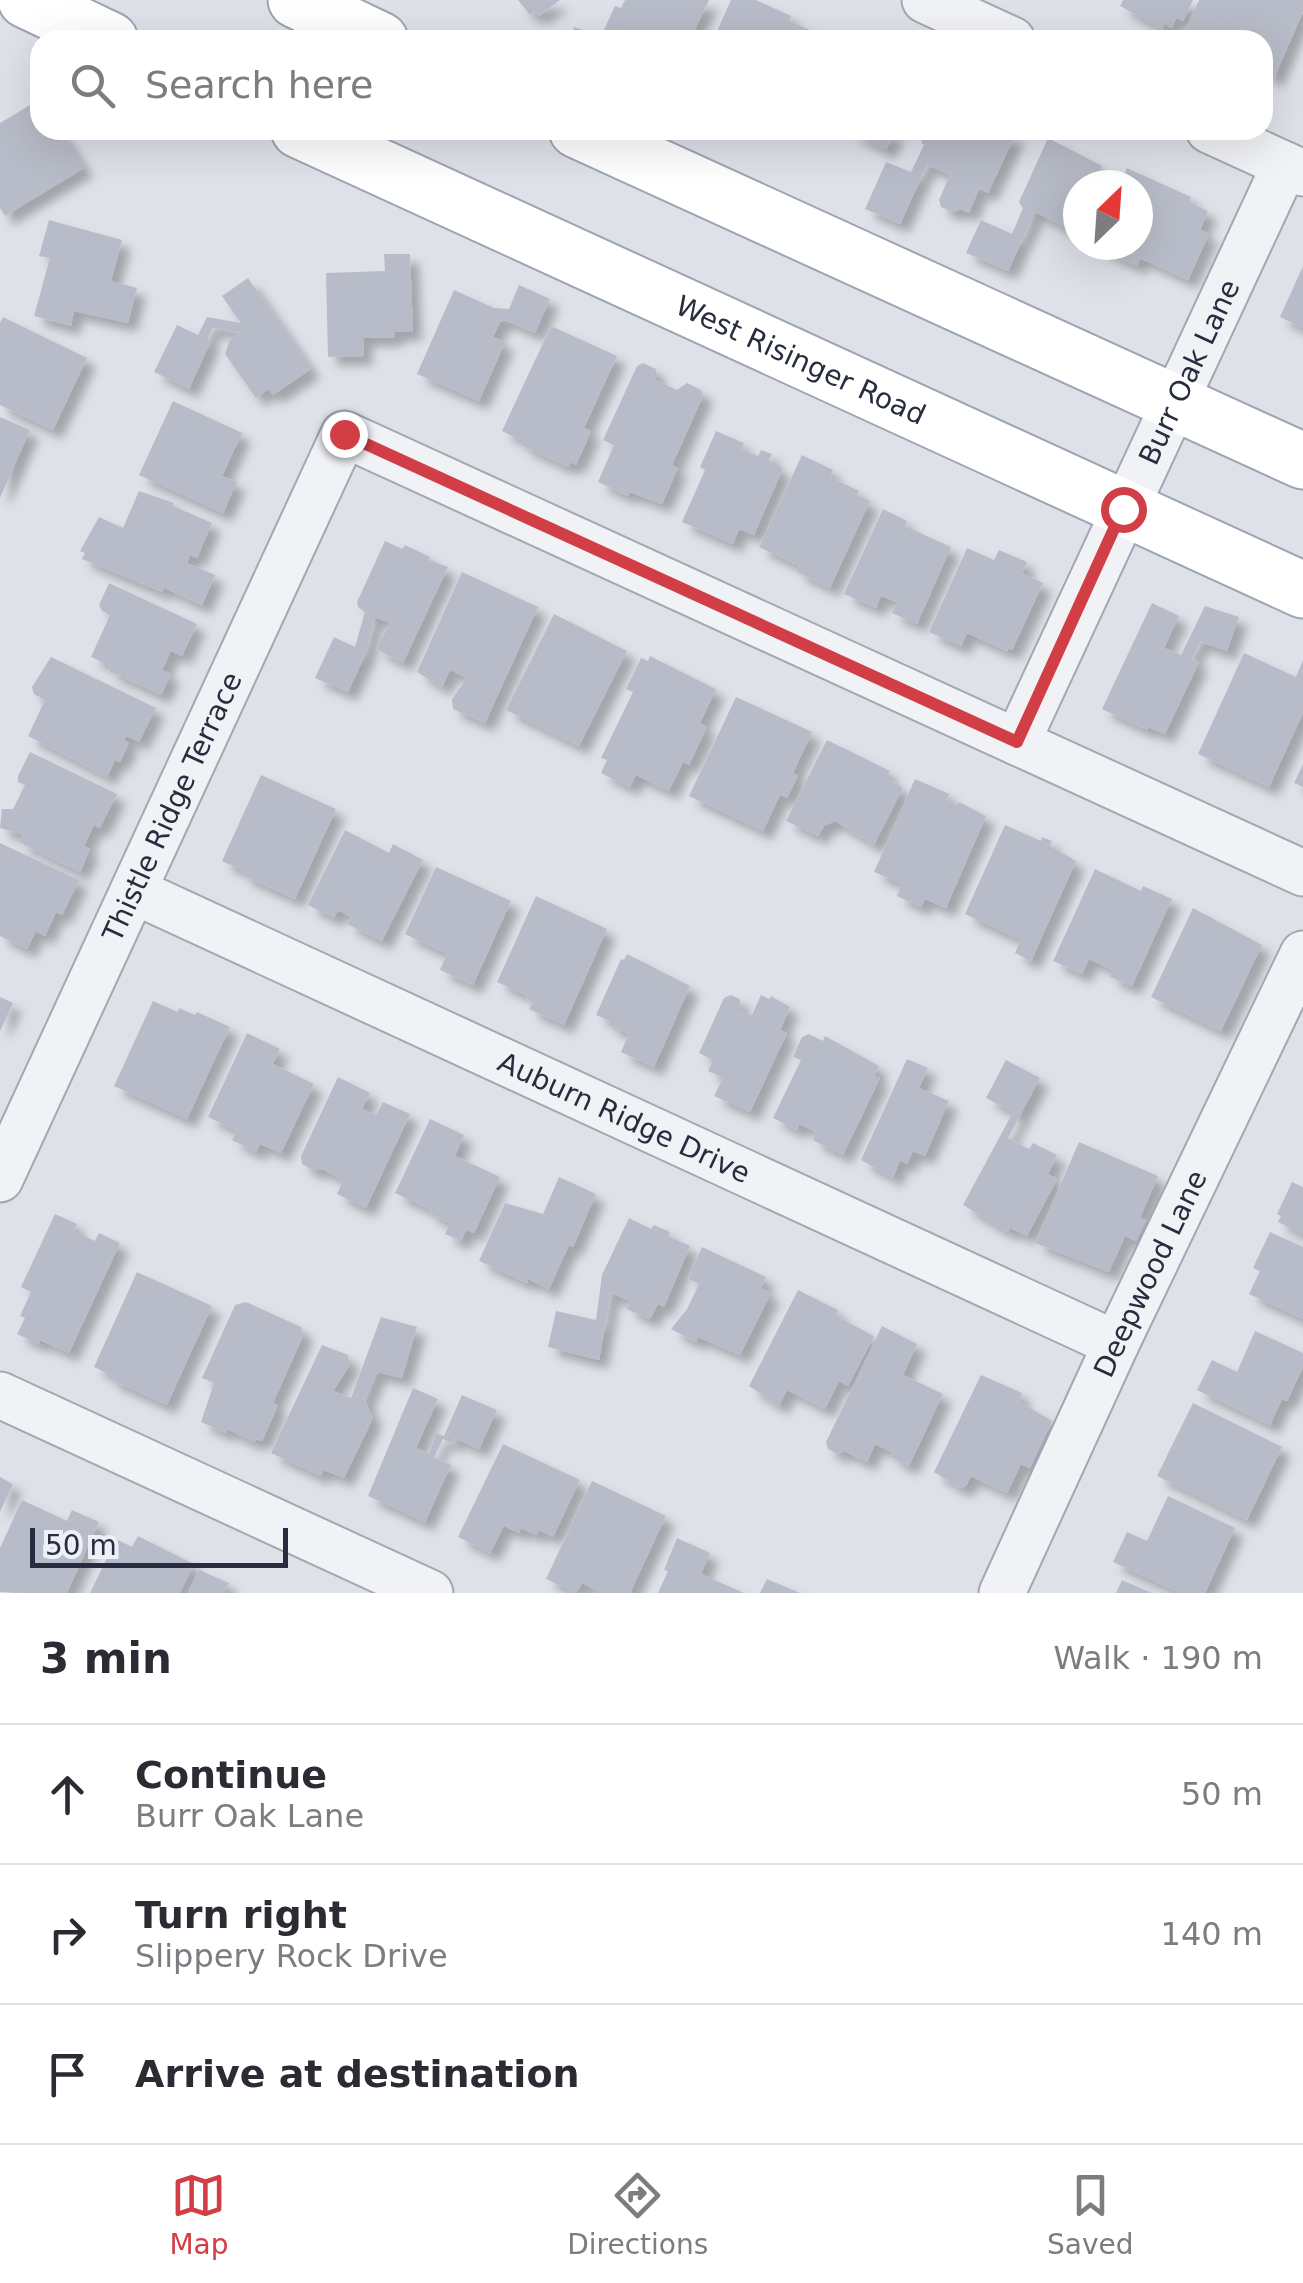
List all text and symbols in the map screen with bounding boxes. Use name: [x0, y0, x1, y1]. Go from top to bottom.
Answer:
search box: [30, 30, 1273, 140]
icon: search: [65, 58, 120, 113]
text: Search here: [145, 63, 373, 107]
north arrow: [1063, 170, 1153, 260]
street label: Burr Oak Lane: [1132, 274, 1246, 470]
street label: West Risinger Road: [671, 289, 931, 431]
route end: [322, 412, 368, 458]
route start: [1101, 487, 1147, 533]
street label: Thistle Ridge Terrace: [95, 667, 248, 948]
street label: Auburn Ridge Drive: [493, 1045, 756, 1190]
street label: Deepwood Lane: [1087, 1165, 1213, 1382]
scale bar: [30, 1523, 288, 1568]
text: 50 m: [45, 1529, 117, 1562]
text: 3 min: [40, 1634, 172, 1683]
text: Walk · 190 m: [1053, 1639, 1263, 1677]
text: Continue: [135, 1753, 327, 1797]
icon: ahead: [40, 1767, 95, 1822]
text: 50 m: [1181, 1775, 1263, 1813]
text: Burr Oak Lane: [135, 1797, 364, 1835]
text: Turn right: [135, 1893, 347, 1937]
icon: right: [40, 1907, 95, 1962]
text: 140 m: [1161, 1915, 1263, 1953]
text: Slippery Rock Drive: [135, 1937, 448, 1975]
icon: arrive: [40, 2047, 95, 2102]
text: Arrive at destination: [135, 2052, 580, 2096]
tab: Map: [169, 2168, 228, 2261]
tab: Directions: [567, 2168, 708, 2261]
tab: Saved: [1047, 2168, 1134, 2261]

